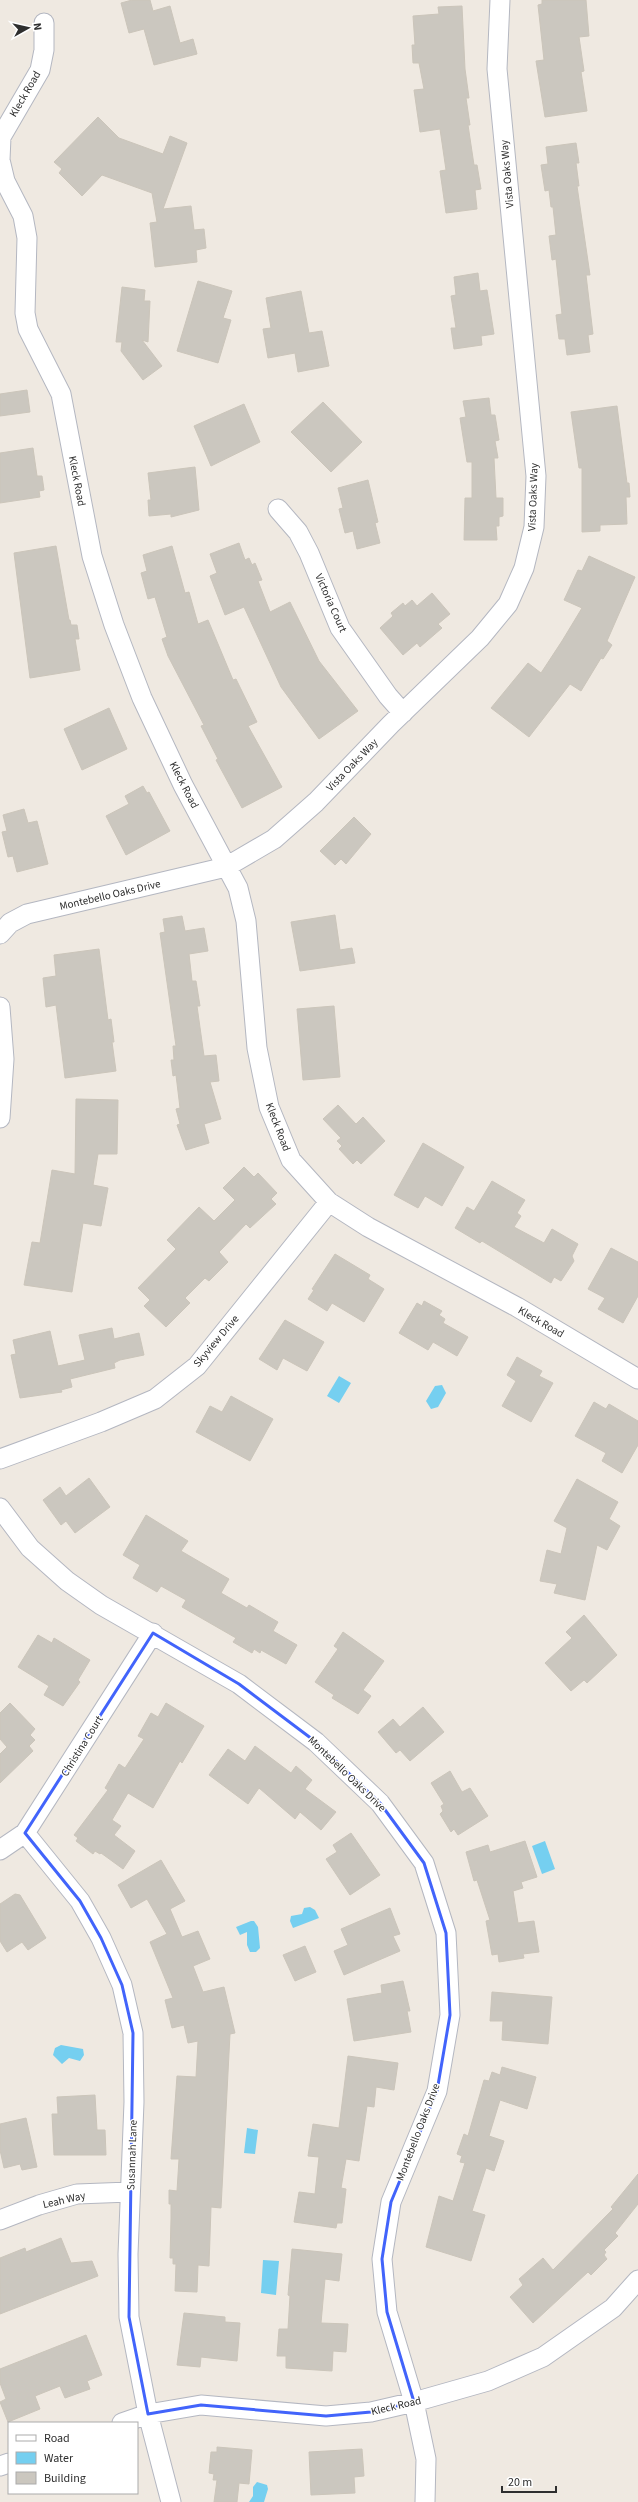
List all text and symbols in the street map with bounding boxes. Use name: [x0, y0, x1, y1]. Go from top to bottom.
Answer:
north arrow: [8, 8, 48, 48]
text: N: [29, 22, 45, 31]
street label: Kleck Road: [6, 68, 44, 120]
street label: Vista Oaks Way: [497, 139, 517, 209]
street label: Kleck Road: [65, 455, 89, 507]
street label: Vista Oaks Way: [524, 463, 542, 531]
street label: Victoria Court: [311, 571, 351, 635]
street label: Vista Oaks Way: [323, 735, 381, 795]
street label: Kleck Road: [166, 759, 202, 811]
street label: Montebello Oaks Drive: [58, 876, 163, 914]
street label: Kleck Road: [262, 1101, 294, 1153]
street label: Kleck Road: [515, 1303, 567, 1341]
street label: Skyview Drive: [190, 1311, 243, 1370]
street label: Christina Court: [57, 1712, 107, 1779]
street label: Montebello Oaks Drive: [305, 1733, 390, 1816]
street label: Montebello Oaks Drive: [392, 2081, 444, 2183]
street label: Susannah Lane: [123, 2119, 141, 2190]
street label: Leah Way: [41, 2188, 87, 2212]
street label: Kleck Road: [370, 2393, 422, 2419]
legend: [8, 2422, 138, 2494]
text: Road: [44, 2430, 70, 2447]
text: Water: [44, 2450, 74, 2467]
scale bar: [502, 2468, 556, 2494]
text: Building: [44, 2470, 86, 2487]
text: 20 m: [508, 2474, 532, 2491]

